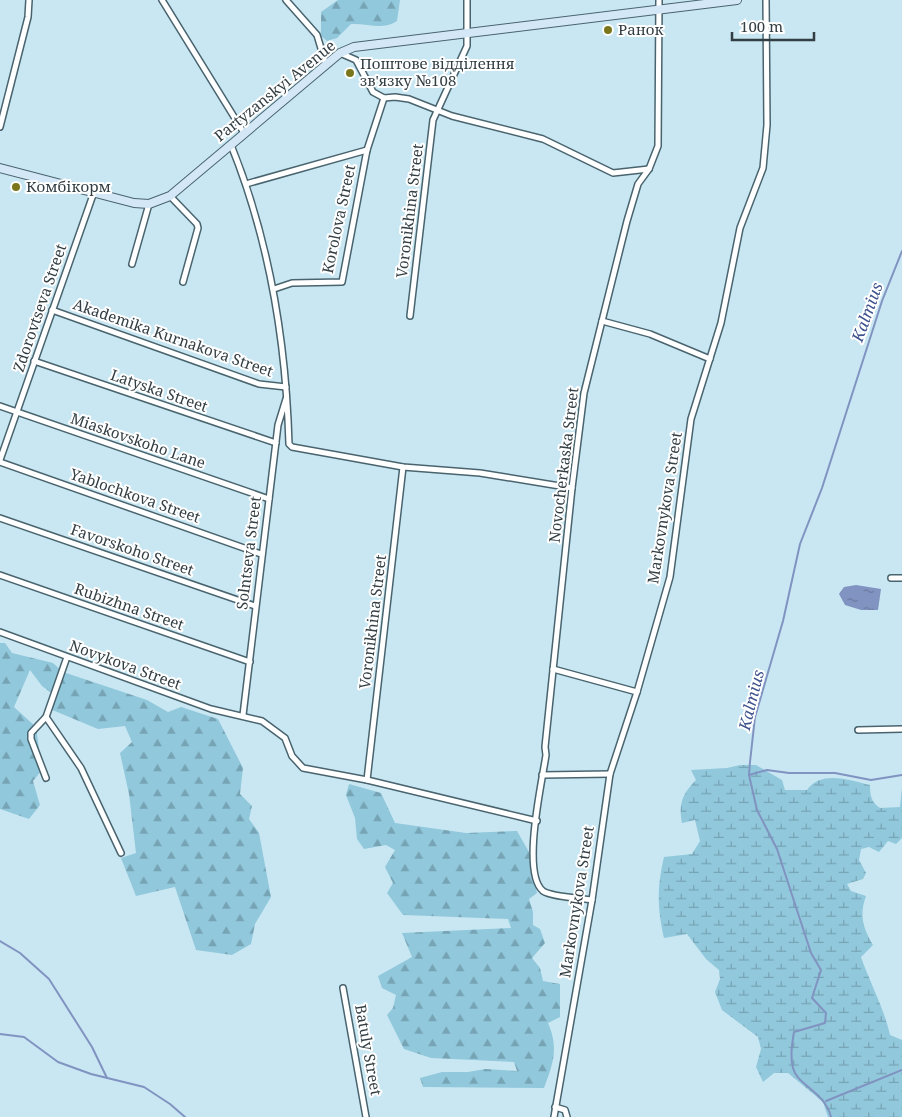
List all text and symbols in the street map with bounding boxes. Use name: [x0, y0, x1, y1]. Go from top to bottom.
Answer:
scale bar: [732, 10, 814, 42]
text: 100 m: [740, 16, 783, 36]
place label: Ранок: [618, 19, 663, 39]
marker: Ранок: [602, 24, 614, 36]
street label: Partyzanskyi Avenue: [210, 35, 339, 145]
place label: Поштове відділення зв'язку №108: [360, 53, 514, 90]
marker: Поштове відділення зв'язку №108: [344, 67, 356, 79]
street label: Voronikhina Street: [391, 143, 427, 279]
street label: Korolova Street: [317, 163, 359, 275]
place label: Комбікорм: [26, 176, 111, 196]
marker: Комбікорм: [10, 181, 22, 193]
street label: Zdorovtseva Street: [8, 241, 70, 374]
water label: Kalmius: [846, 279, 888, 346]
street label: Akademika Kurnakova Street: [71, 293, 276, 381]
street label: Latyska Street: [108, 364, 210, 416]
street label: Novocherkaska Street: [544, 386, 582, 544]
street label: Miaskovskoho Lane: [68, 408, 208, 473]
street label: Markovnykova Street: [642, 431, 686, 585]
street label: Yablochkova Street: [67, 463, 203, 527]
street label: Solntseva Street: [231, 495, 265, 611]
street label: Favorskoho Street: [68, 519, 197, 579]
street label: Voronikhina Street: [354, 554, 390, 690]
street label: Rubizhna Street: [72, 578, 187, 634]
street label: Novykova Street: [67, 635, 184, 694]
water label: Kalmius: [733, 667, 769, 733]
street label: Markovnykova Street: [554, 825, 598, 979]
street label: Batuly Street: [351, 1003, 387, 1097]

